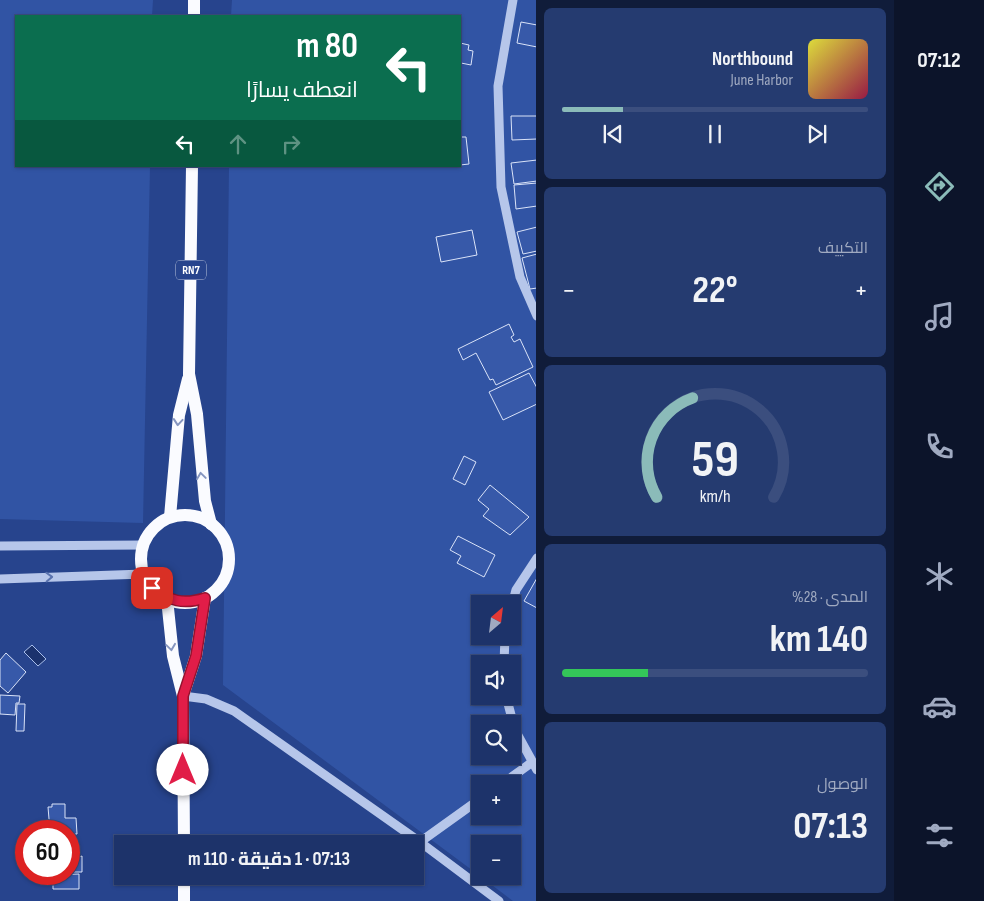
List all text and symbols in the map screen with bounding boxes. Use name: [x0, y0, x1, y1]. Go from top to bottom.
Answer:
text: 80 m: [296, 25, 358, 68]
icon: left: [376, 35, 441, 100]
text: 07:12: [917, 47, 961, 74]
text: Northbound: [712, 48, 793, 71]
text: June Harbor: [730, 71, 793, 90]
text: انعطف يسارًا: [246, 77, 358, 104]
icon: previous: [599, 120, 627, 148]
icon: pause: [701, 120, 729, 148]
icon: next: [803, 120, 831, 148]
icon: left: [171, 130, 199, 158]
icon: ahead: [224, 130, 252, 158]
icon: right: [277, 130, 305, 158]
icon: directions: [922, 169, 957, 204]
text: التكييف: [818, 239, 868, 258]
road number: RN7: [176, 260, 206, 280]
text: 22°: [692, 268, 738, 313]
text: −: [562, 274, 576, 307]
text: +: [854, 274, 868, 307]
icon: music: [922, 299, 957, 334]
one-way arrow: [173, 418, 184, 426]
text: 59: [691, 429, 739, 492]
icon: phone: [922, 429, 957, 464]
one-way arrow: [196, 472, 207, 480]
text: km/h: [700, 486, 730, 507]
icon: climate: [922, 559, 957, 594]
pin: [131, 567, 173, 609]
one-way arrow: [45, 572, 53, 583]
icon: arrive: [138, 574, 166, 602]
text: المدى · 28%: [792, 588, 868, 607]
north arrow: [471, 595, 521, 645]
map controls: [471, 595, 521, 885]
text: 140 km: [770, 617, 868, 662]
one-way arrow: [165, 644, 176, 652]
button: sound: [471, 655, 521, 705]
icon: car: [922, 689, 957, 724]
button: search: [471, 715, 521, 765]
position arrow: [156, 743, 208, 795]
button: +: [471, 775, 521, 825]
text: الوصول: [817, 775, 868, 794]
text: 07:13: [793, 804, 868, 849]
icon: filters: [922, 818, 957, 853]
speed limit sign: 60: [15, 820, 80, 885]
button: −: [471, 835, 521, 885]
text: 07:13 · 1 دقيقة · 110 m: [188, 848, 350, 871]

